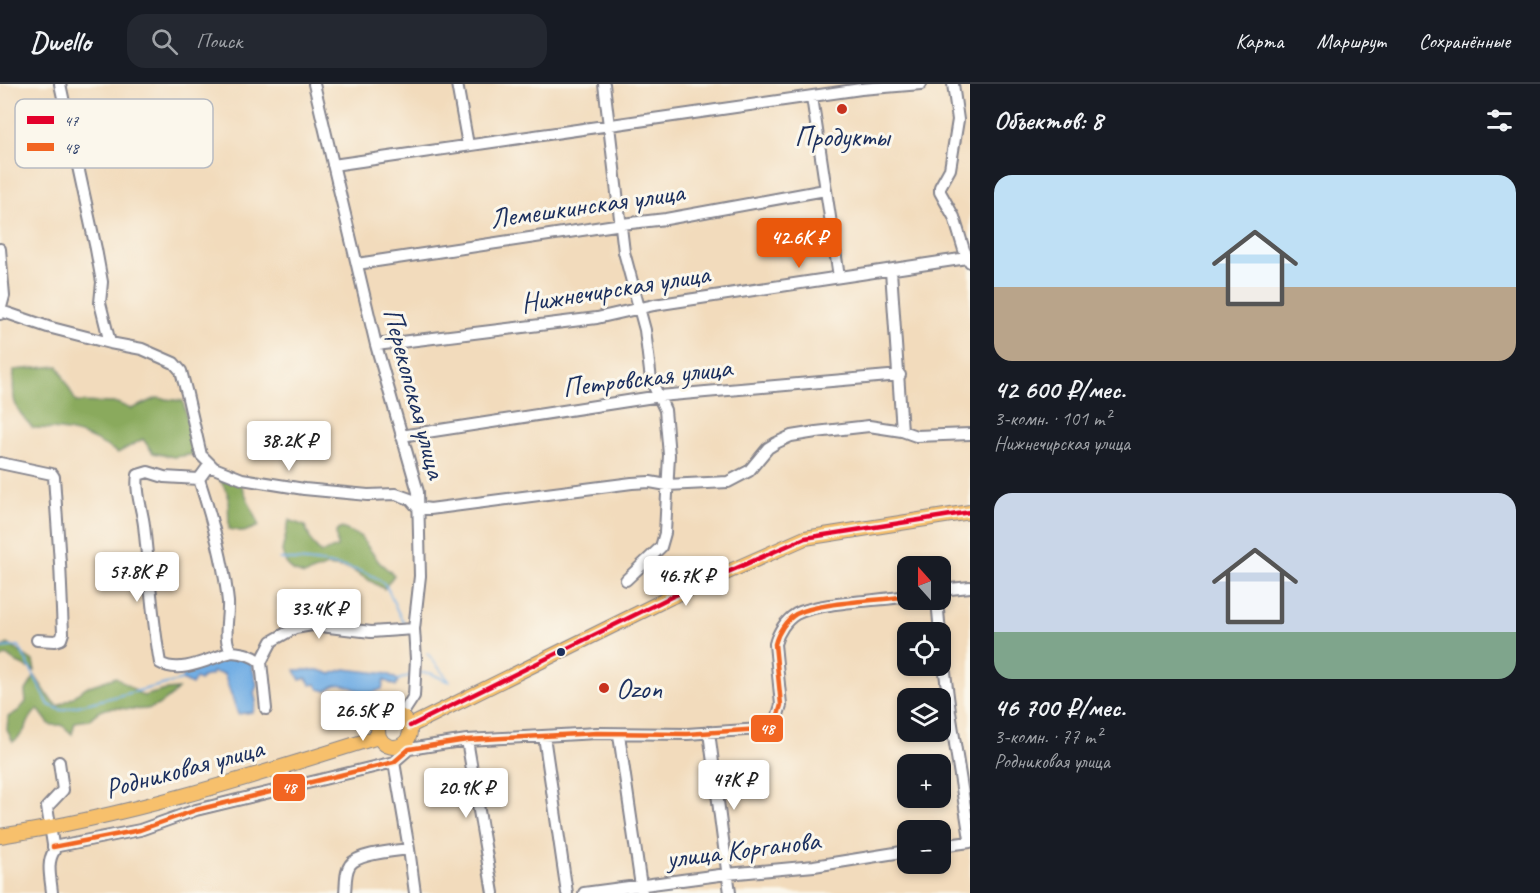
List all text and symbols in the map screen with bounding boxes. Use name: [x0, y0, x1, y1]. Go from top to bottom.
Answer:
search box: [127, 14, 547, 68]
text: Dwello: [30, 24, 91, 59]
icon: search: [148, 25, 181, 58]
text: Поиск: [196, 27, 242, 55]
text: Карта: [1235, 28, 1284, 54]
text: Маршрут: [1317, 28, 1386, 54]
text: Сохранённые: [1419, 28, 1510, 54]
legend: [15, 99, 213, 168]
marker: Продукты: [835, 102, 849, 116]
text: Объектов: 8: [994, 104, 1103, 137]
icon: filters: [1483, 104, 1516, 137]
text: 47: [64, 111, 79, 131]
place label: Продукты: [794, 119, 892, 154]
text: 48: [64, 138, 80, 158]
street label: Лемешкинская улица: [488, 174, 688, 236]
icon: home: [1201, 214, 1309, 322]
pin: 42.6K ₽: [744, 218, 854, 269]
text: 42.6K ₽: [771, 225, 827, 250]
street label: Нижнечирская улица: [518, 256, 714, 320]
street label: Перекопская улица: [375, 304, 455, 484]
street label: Петровская улица: [560, 349, 735, 405]
text: 42 600 ₽/мес.: [994, 373, 1125, 406]
text: 3-комн. · 101 m²: [994, 406, 1111, 431]
pin: 38.2K ₽: [234, 421, 344, 472]
text: 38.2K ₽: [261, 428, 317, 453]
text: Нижнечирская улица: [994, 431, 1130, 456]
icon: home: [1201, 532, 1309, 640]
pin: 57.8K ₽: [82, 552, 192, 603]
pin: 46.7K ₽: [631, 556, 741, 607]
north arrow: [897, 556, 951, 610]
map controls: [897, 556, 951, 874]
text: 57.8K ₽: [109, 559, 165, 584]
text: 46.7K ₽: [658, 563, 714, 588]
pin: 33.4K ₽: [264, 589, 374, 640]
text: 33.4K ₽: [291, 596, 347, 621]
button: locate: [897, 622, 951, 676]
unlabelled marker: [555, 646, 567, 658]
place label: Ozon: [616, 671, 662, 706]
marker: Ozon: [597, 681, 611, 695]
button: layers: [897, 688, 951, 742]
pin: 26.5K ₽: [308, 691, 418, 742]
text: 46 700 ₽/мес.: [994, 691, 1125, 724]
text: 26.5K ₽: [335, 698, 391, 723]
line badge: 48: [750, 714, 784, 743]
text: 48: [760, 719, 776, 739]
text: 3-комн. · 77 m²: [994, 724, 1102, 749]
street label: Родниковая улица: [101, 730, 269, 806]
text: Родниковая улица: [994, 749, 1110, 774]
button: +: [897, 754, 951, 808]
pin: 47K ₽: [692, 760, 776, 811]
text: 47K ₽: [712, 767, 756, 792]
pin: 20.9K ₽: [411, 768, 521, 819]
line badge: 48: [272, 773, 306, 802]
text: 20.9K ₽: [438, 775, 494, 800]
text: 48: [282, 778, 298, 798]
button: −: [897, 820, 951, 874]
street label: улица Корганова: [662, 822, 824, 876]

